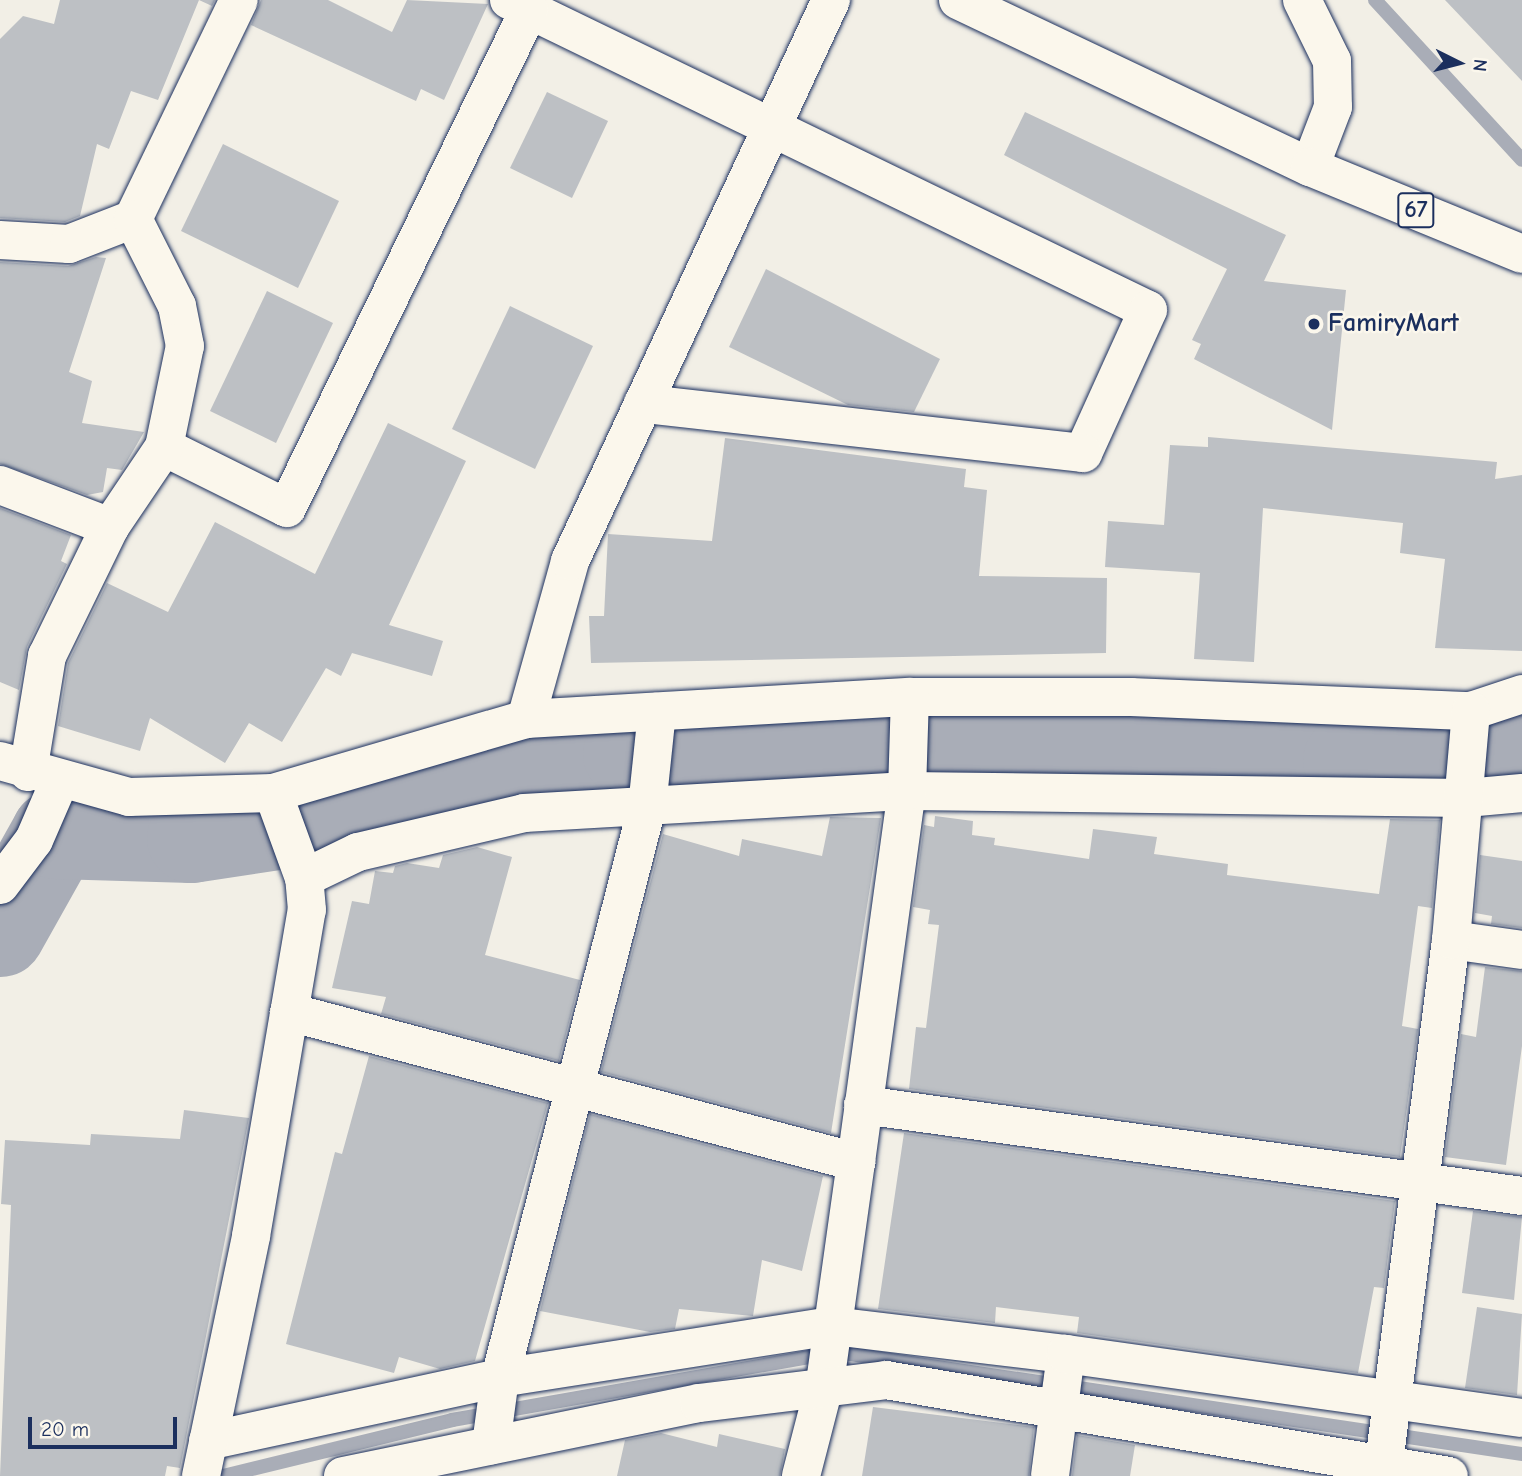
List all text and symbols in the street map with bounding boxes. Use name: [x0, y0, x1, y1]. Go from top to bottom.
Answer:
north arrow: [1424, 28, 1494, 98]
text: N: [1468, 58, 1491, 72]
road number: 67: [1397, 190, 1435, 230]
place label: FamiryMart: [1328, 308, 1459, 340]
marker: FamiryMart: [1306, 316, 1322, 332]
scale bar: [32, 1402, 180, 1446]
text: 20 m: [41, 1417, 89, 1441]

